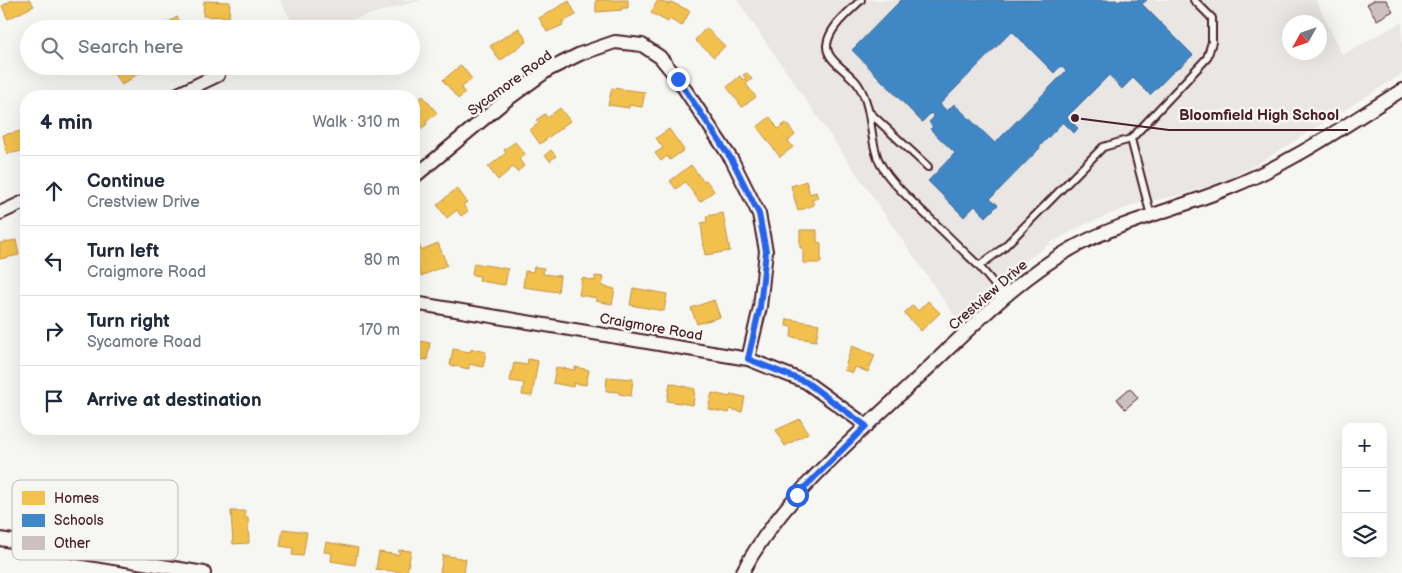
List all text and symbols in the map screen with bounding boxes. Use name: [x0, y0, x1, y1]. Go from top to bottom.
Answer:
north arrow: [1282, 15, 1327, 60]
search box: [20, 20, 420, 75]
icon: search: [38, 34, 66, 62]
text: Search here: [78, 36, 183, 59]
street label: Sycamore Road: [465, 47, 555, 119]
route end: [667, 68, 690, 91]
callout: Bloomfield High School: [1169, 100, 1348, 130]
text: Bloomfield High School: [1179, 106, 1339, 125]
text: 4 min: [40, 110, 93, 135]
text: Walk · 310 m: [312, 113, 400, 132]
text: Continue: [87, 170, 165, 193]
icon: ahead: [40, 177, 68, 205]
text: 60 m: [363, 181, 400, 200]
text: Crestview Drive: [87, 193, 200, 212]
text: Turn left: [87, 240, 159, 263]
icon: left: [40, 247, 68, 275]
text: 80 m: [364, 251, 400, 270]
street label: Crestview Drive: [945, 256, 1031, 334]
text: Craigmore Road: [87, 263, 206, 282]
text: Turn right: [87, 310, 170, 333]
street label: Craigmore Road: [598, 310, 704, 344]
icon: right: [40, 317, 68, 345]
text: 170 m: [359, 321, 400, 340]
text: Sycamore Road: [87, 333, 201, 352]
icon: arrive: [40, 387, 68, 415]
text: Arrive at destination: [87, 389, 262, 412]
map controls: [1342, 423, 1387, 558]
button: +: [1342, 423, 1387, 468]
button: −: [1342, 468, 1387, 513]
legend: [12, 480, 178, 560]
route start: [786, 484, 809, 507]
text: Homes: [54, 490, 99, 507]
text: Schools: [54, 512, 104, 529]
button: layers: [1342, 513, 1387, 558]
text: Other: [54, 535, 91, 552]

